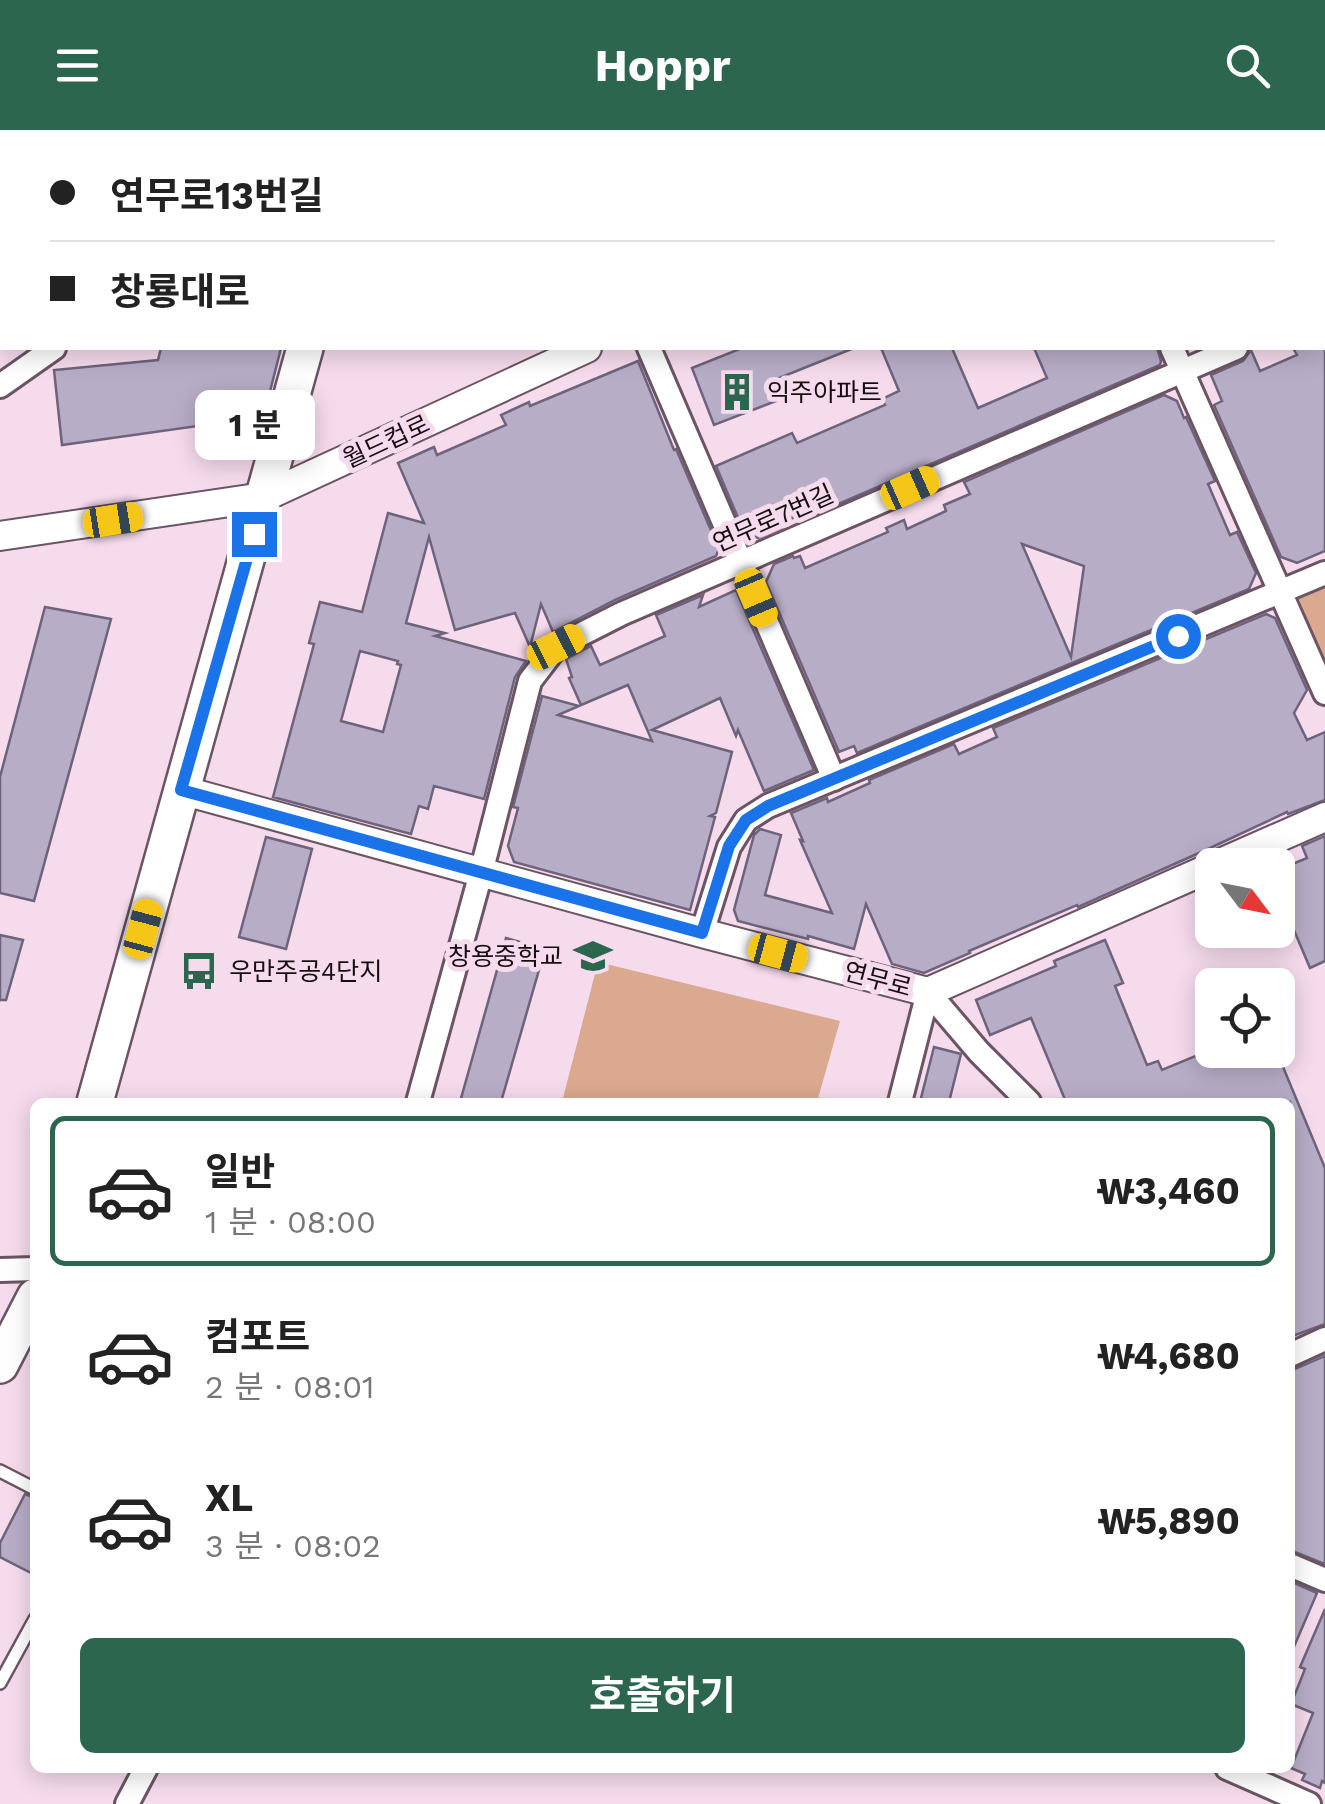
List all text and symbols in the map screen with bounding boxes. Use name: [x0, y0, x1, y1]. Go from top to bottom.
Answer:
icon: menu: [50, 38, 105, 93]
icon: search: [1220, 38, 1275, 93]
text: Hoppr: [595, 39, 730, 92]
text: 연무로13번길: [110, 174, 324, 218]
text: 창룡대로: [110, 270, 250, 314]
building icon: 익주아파트: [716, 371, 758, 413]
place label: 익주아파트: [767, 378, 882, 407]
callout: 1 분: [194, 389, 314, 459]
text: 1 분: [229, 406, 281, 444]
street label: 월드컵로: [338, 409, 434, 474]
car: [876, 462, 944, 514]
street label: 연무로7번길: [708, 479, 838, 558]
car: [81, 500, 145, 540]
route end: [232, 512, 277, 557]
car: [730, 565, 782, 631]
route start: [1156, 614, 1201, 659]
car: [522, 620, 590, 674]
north arrow: [1195, 848, 1295, 948]
map controls: [1195, 848, 1295, 1068]
car: [121, 896, 165, 962]
car: [745, 931, 811, 975]
school or university icon: 창용중학교: [572, 935, 614, 977]
place label: 창용중학교: [448, 942, 563, 971]
bus stop icon: 우만주공4단지: [178, 950, 220, 992]
place label: 우만주공4단지: [229, 957, 382, 986]
street label: 연무로: [841, 957, 915, 1002]
button: locate: [1195, 968, 1295, 1068]
icon: car: [85, 1146, 175, 1236]
text: 일반: [205, 1150, 275, 1194]
text: ₩3,460: [1096, 1169, 1240, 1213]
text: 1 분 · 08:00: [205, 1203, 376, 1241]
icon: car: [85, 1311, 175, 1401]
text: 컴포트: [205, 1315, 310, 1359]
text: ₩4,680: [1097, 1334, 1240, 1378]
text: 2 분 · 08:01: [205, 1368, 375, 1406]
icon: car: [85, 1476, 175, 1566]
text: XL: [205, 1476, 253, 1520]
text: ₩5,890: [1097, 1499, 1240, 1543]
text: 3 분 · 08:02: [205, 1527, 381, 1565]
button: 호출하기: [80, 1638, 1245, 1753]

